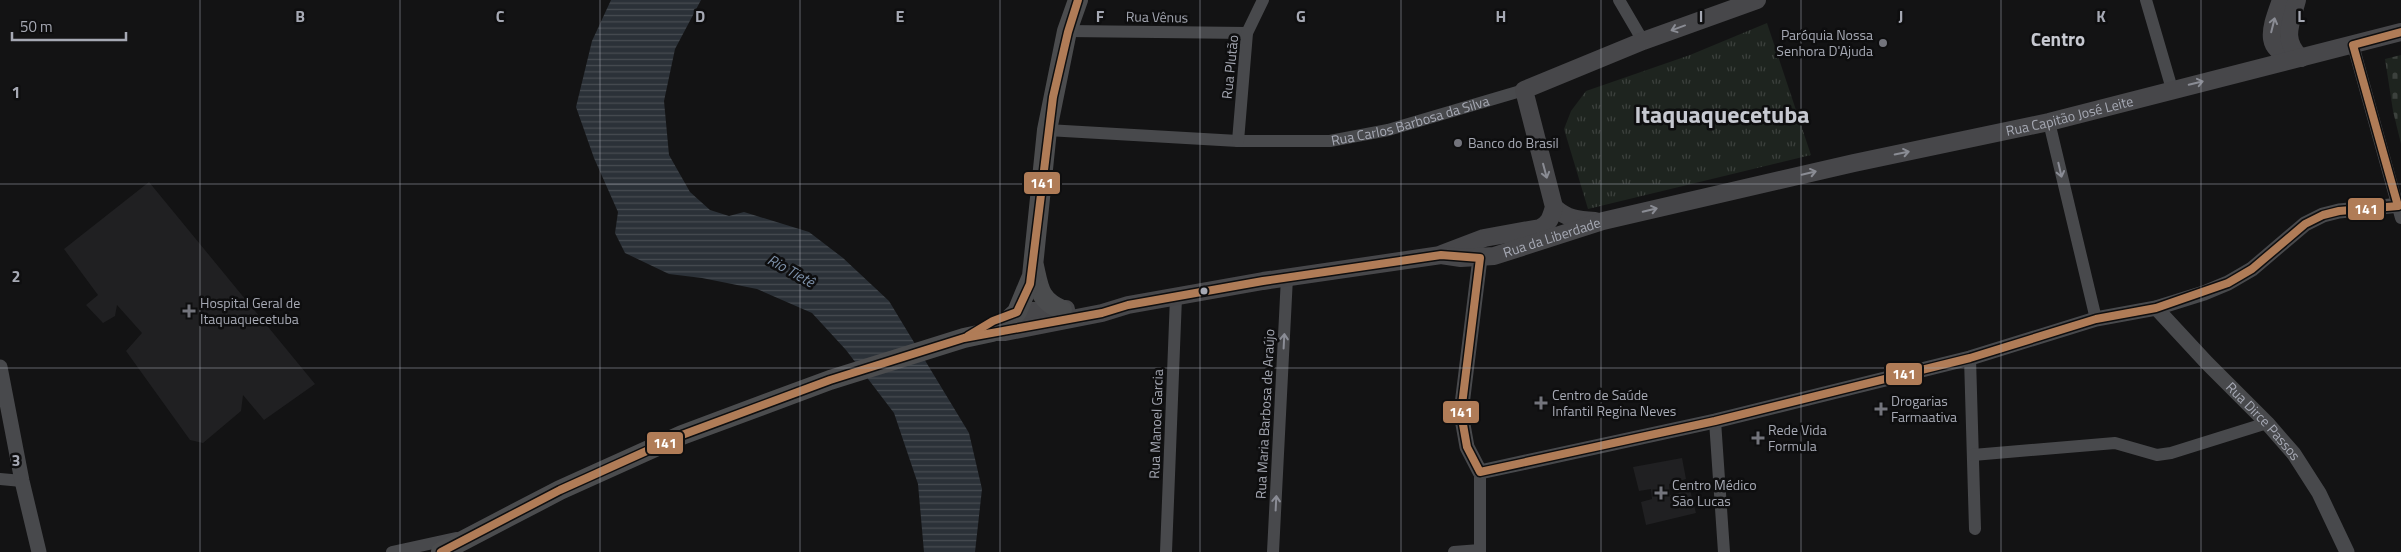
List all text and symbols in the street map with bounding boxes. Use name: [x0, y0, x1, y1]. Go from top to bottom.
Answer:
text: B: [295, 4, 305, 28]
text: C: [496, 4, 505, 28]
text: D: [695, 4, 705, 28]
text: E: [896, 4, 905, 28]
text: F: [1096, 4, 1105, 28]
text: G: [1296, 4, 1306, 28]
text: H: [1496, 4, 1506, 28]
text: I: [1699, 4, 1703, 28]
text: J: [1899, 4, 1903, 28]
text: K: [2096, 4, 2106, 28]
text: L: [2297, 4, 2305, 28]
street label: Rua Vênus: [1126, 5, 1188, 28]
scale bar: [12, 10, 126, 42]
text: 50 m: [20, 15, 53, 38]
one-way arrow: [2269, 17, 2278, 33]
one-way arrow: [1671, 24, 1686, 33]
place label: Paróquia Nossa Senhora D'Ajuda: [1776, 24, 1873, 61]
district label: Centro: [2031, 24, 2085, 53]
street label: Rua Plutão: [1216, 34, 1243, 100]
marker: Paróquia Nossa Senhora D'Ajuda: [1877, 37, 1889, 49]
one-way arrow: [2187, 78, 2203, 88]
text: 1: [12, 80, 20, 104]
street label: Rua Carlos Barbosa da Silva: [1329, 90, 1492, 151]
street label: Rua Capitão José Leite: [2004, 90, 2135, 141]
district label: Itaquaquecetuba: [1634, 96, 1810, 132]
place label: Banco do Brasil: [1468, 132, 1559, 153]
marker: Banco do Brasil: [1452, 137, 1464, 149]
one-way arrow: [1893, 148, 1909, 157]
one-way arrow: [2056, 161, 2065, 177]
one-way arrow: [1541, 163, 1550, 179]
one-way arrow: [1800, 168, 1816, 178]
line badge: 141: [1023, 171, 1061, 195]
text: 141: [1030, 172, 1054, 193]
line badge: 141: [2347, 197, 2385, 221]
text: 141: [2354, 198, 2378, 219]
one-way arrow: [1642, 205, 1658, 214]
street label: Rua da Liberdade: [1500, 211, 1603, 262]
water label: Rio Tietê: [763, 248, 820, 294]
text: 2: [12, 264, 20, 288]
unlabelled marker: [1199, 286, 1209, 296]
place label: Hospital Geral de Itaquaquecetuba: [200, 292, 300, 329]
marker: Hospital Geral de Itaquaquecetuba: [182, 304, 196, 318]
street label: Rua Maria Barbosa de Araújo: [1250, 328, 1279, 500]
one-way arrow: [1279, 333, 1288, 349]
line badge: 141: [1885, 362, 1923, 386]
text: 141: [1892, 363, 1916, 384]
street label: Rua Manoel Garcia: [1143, 369, 1168, 479]
street label: Rua Dirce Passos: [2221, 377, 2306, 464]
place label: Centro de Saúde Infantil Regina Neves: [1552, 384, 1676, 421]
place label: Drogarias Farmaativa: [1891, 390, 1957, 427]
marker: Centro de Saúde Infantil Regina Neves: [1534, 396, 1548, 410]
line badge: 141: [1442, 400, 1480, 424]
text: 141: [1449, 401, 1473, 422]
marker: Drogarias Farmaativa: [1875, 403, 1887, 415]
place label: Rede Vida Formula: [1768, 419, 1827, 456]
line badge: 141: [646, 431, 684, 455]
text: 141: [653, 432, 677, 453]
marker: Rede Vida Formula: [1752, 432, 1764, 444]
text: 3: [12, 448, 20, 472]
place label: Centro Médico São Lucas: [1672, 474, 1757, 511]
marker: Centro Médico São Lucas: [1654, 486, 1668, 500]
one-way arrow: [1271, 496, 1280, 512]

